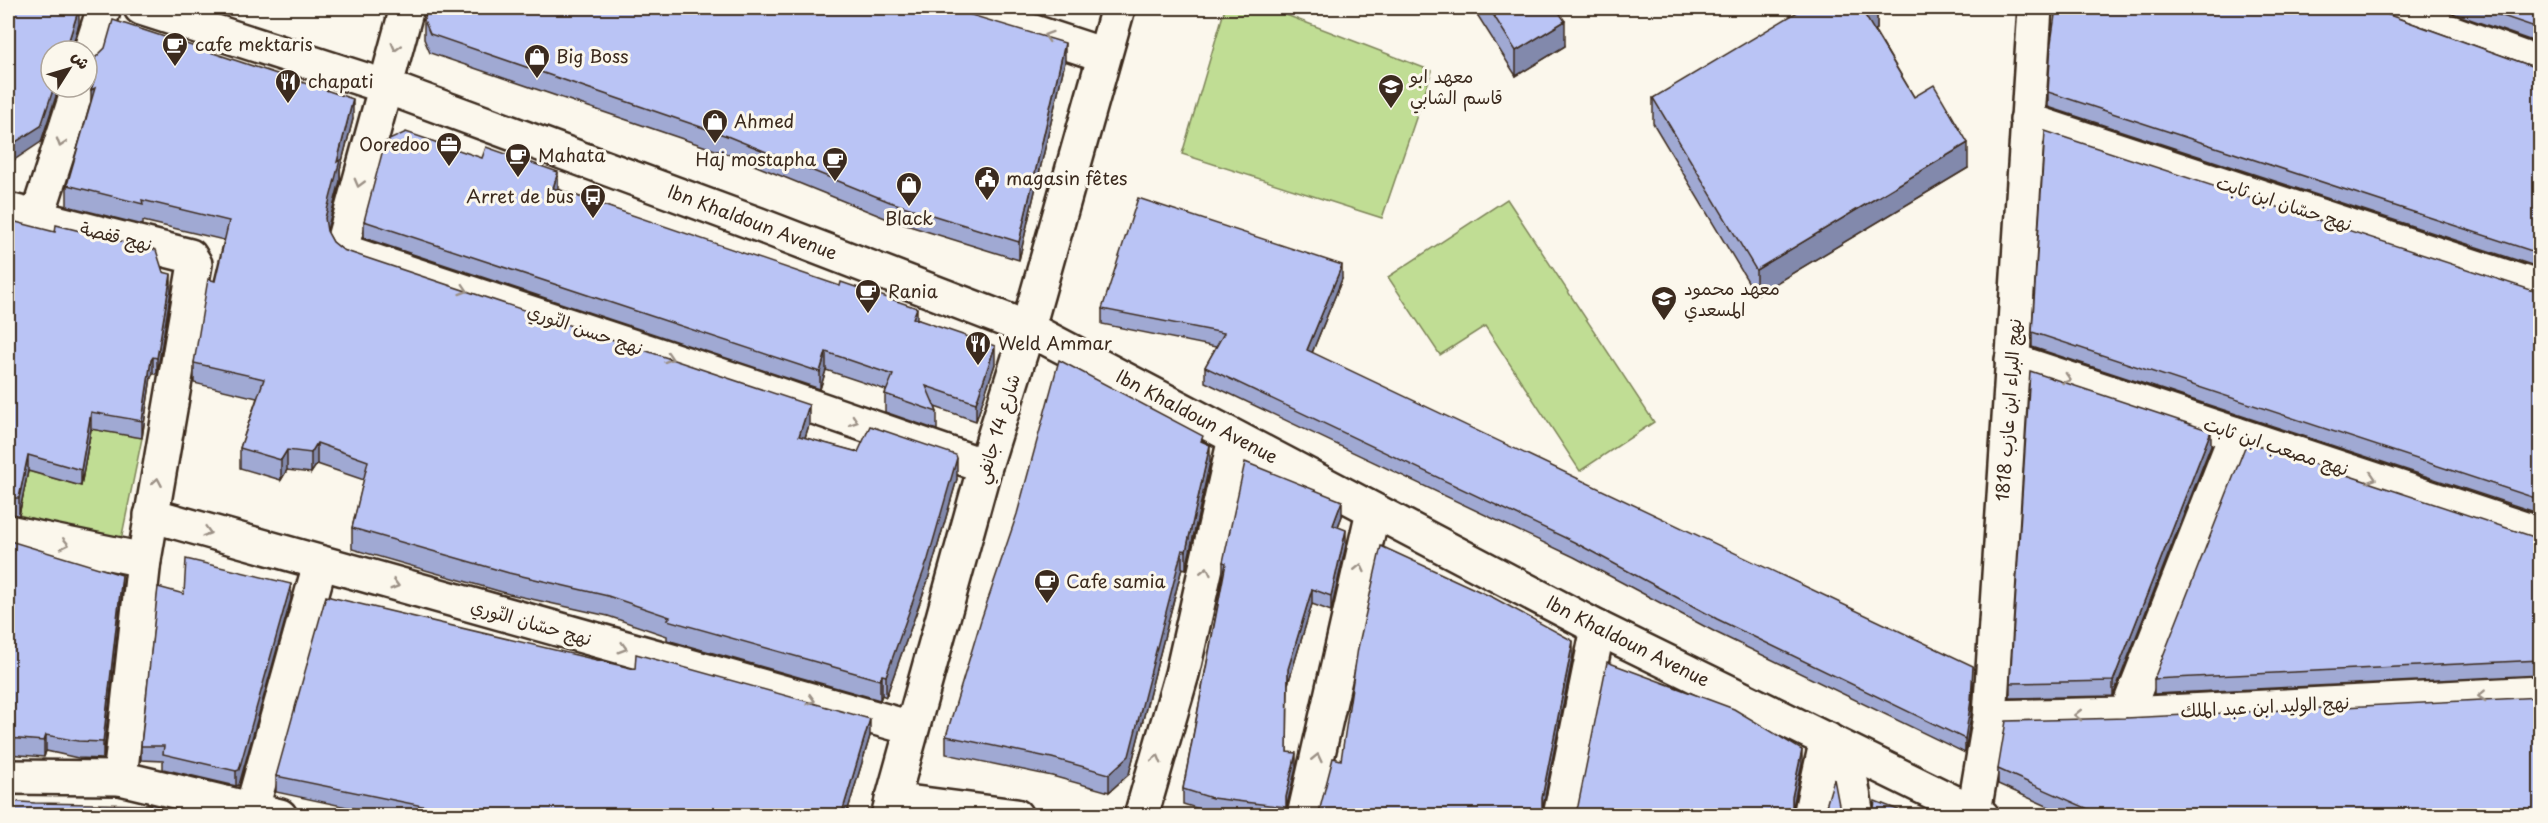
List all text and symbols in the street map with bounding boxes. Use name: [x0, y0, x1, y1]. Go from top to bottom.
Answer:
cafe icon: cafe mektaris: [160, 30, 190, 68]
place label: cafe mektaris: [195, 30, 313, 57]
one-way arrow: [1043, 31, 1054, 44]
north arrow: [39, 39, 99, 99]
one-way arrow: [391, 41, 403, 52]
shop icon: Big Boss: [522, 42, 552, 80]
place label: Big Boss: [556, 42, 629, 69]
text: ش: [67, 45, 97, 74]
place label: معهد ابو قاسم الشابي: [1408, 62, 1503, 114]
restaurant icon: chapati: [273, 67, 303, 105]
place label: chapati: [308, 67, 374, 94]
school or university icon: معهد ابو قاسم الشابي: [1376, 72, 1406, 110]
shop icon: Ahmed: [700, 107, 730, 145]
place label: Ahmed: [734, 107, 794, 134]
place label: Ooredoo: [359, 130, 430, 157]
office icon: Ooredoo: [434, 130, 464, 168]
one-way arrow: [56, 137, 68, 148]
cafe icon: Mahata: [503, 141, 533, 179]
place label: Mahata: [538, 141, 606, 168]
place label: Haj mostapha: [695, 145, 817, 172]
cafe icon: Haj mostapha: [820, 145, 850, 183]
public building icon: magasin fêtes: [972, 164, 1002, 202]
place label: magasin fêtes: [1006, 164, 1127, 191]
street label: نهج حسّان ابن ثابت: [2213, 168, 2356, 237]
shop icon: Black: [894, 170, 924, 208]
street label: Ibn Khaldoun Avenue: [664, 177, 842, 266]
one-way arrow: [353, 178, 366, 188]
place label: Arret de bus: [466, 182, 574, 209]
bus stop icon: Arret de bus: [578, 182, 608, 220]
place label: Black: [885, 204, 933, 231]
street label: نهج قفصة: [77, 214, 155, 258]
place label: معهد محمود المسعدي: [1684, 274, 1780, 323]
cafe icon: Rania: [853, 277, 883, 315]
place label: Rania: [888, 277, 938, 304]
one-way arrow: [458, 282, 469, 295]
school or university icon: معهد محمود المسعدي: [1649, 284, 1679, 322]
street label: نهج حسن النّوري: [524, 296, 647, 362]
street label: نهج البراء ابن عازب 1818: [1988, 318, 2027, 502]
restaurant icon: Weld Ammar: [963, 329, 993, 367]
place label: Weld Ammar: [998, 329, 1113, 356]
one-way arrow: [663, 350, 674, 363]
street label: Ibn Khaldoun Avenue: [1112, 362, 1283, 470]
street label: شارع 14 جانفي: [967, 370, 1030, 488]
one-way arrow: [2061, 371, 2072, 384]
street label: نهج مصعب ابن ثابت: [2200, 409, 2353, 482]
one-way arrow: [848, 413, 859, 426]
one-way arrow: [2366, 471, 2377, 484]
one-way arrow: [150, 477, 163, 487]
one-way arrow: [201, 525, 212, 537]
one-way arrow: [60, 537, 70, 550]
one-way arrow: [1352, 563, 1365, 573]
one-way arrow: [1198, 566, 1211, 576]
cafe icon: Cafe samia: [1032, 567, 1062, 605]
place label: Cafe samia: [1066, 567, 1165, 594]
one-way arrow: [389, 578, 400, 590]
street label: Ibn Khaldoun Avenue: [1542, 588, 1715, 693]
street label: نهج حسّان النّوري: [467, 591, 595, 653]
one-way arrow: [617, 641, 628, 653]
street label: نهج الوليد ابن عبد الملك: [2180, 688, 2350, 723]
one-way arrow: [2478, 689, 2487, 702]
one-way arrow: [805, 693, 816, 705]
one-way arrow: [2073, 709, 2082, 721]
one-way arrow: [1150, 754, 1162, 765]
one-way arrow: [1310, 754, 1323, 764]

